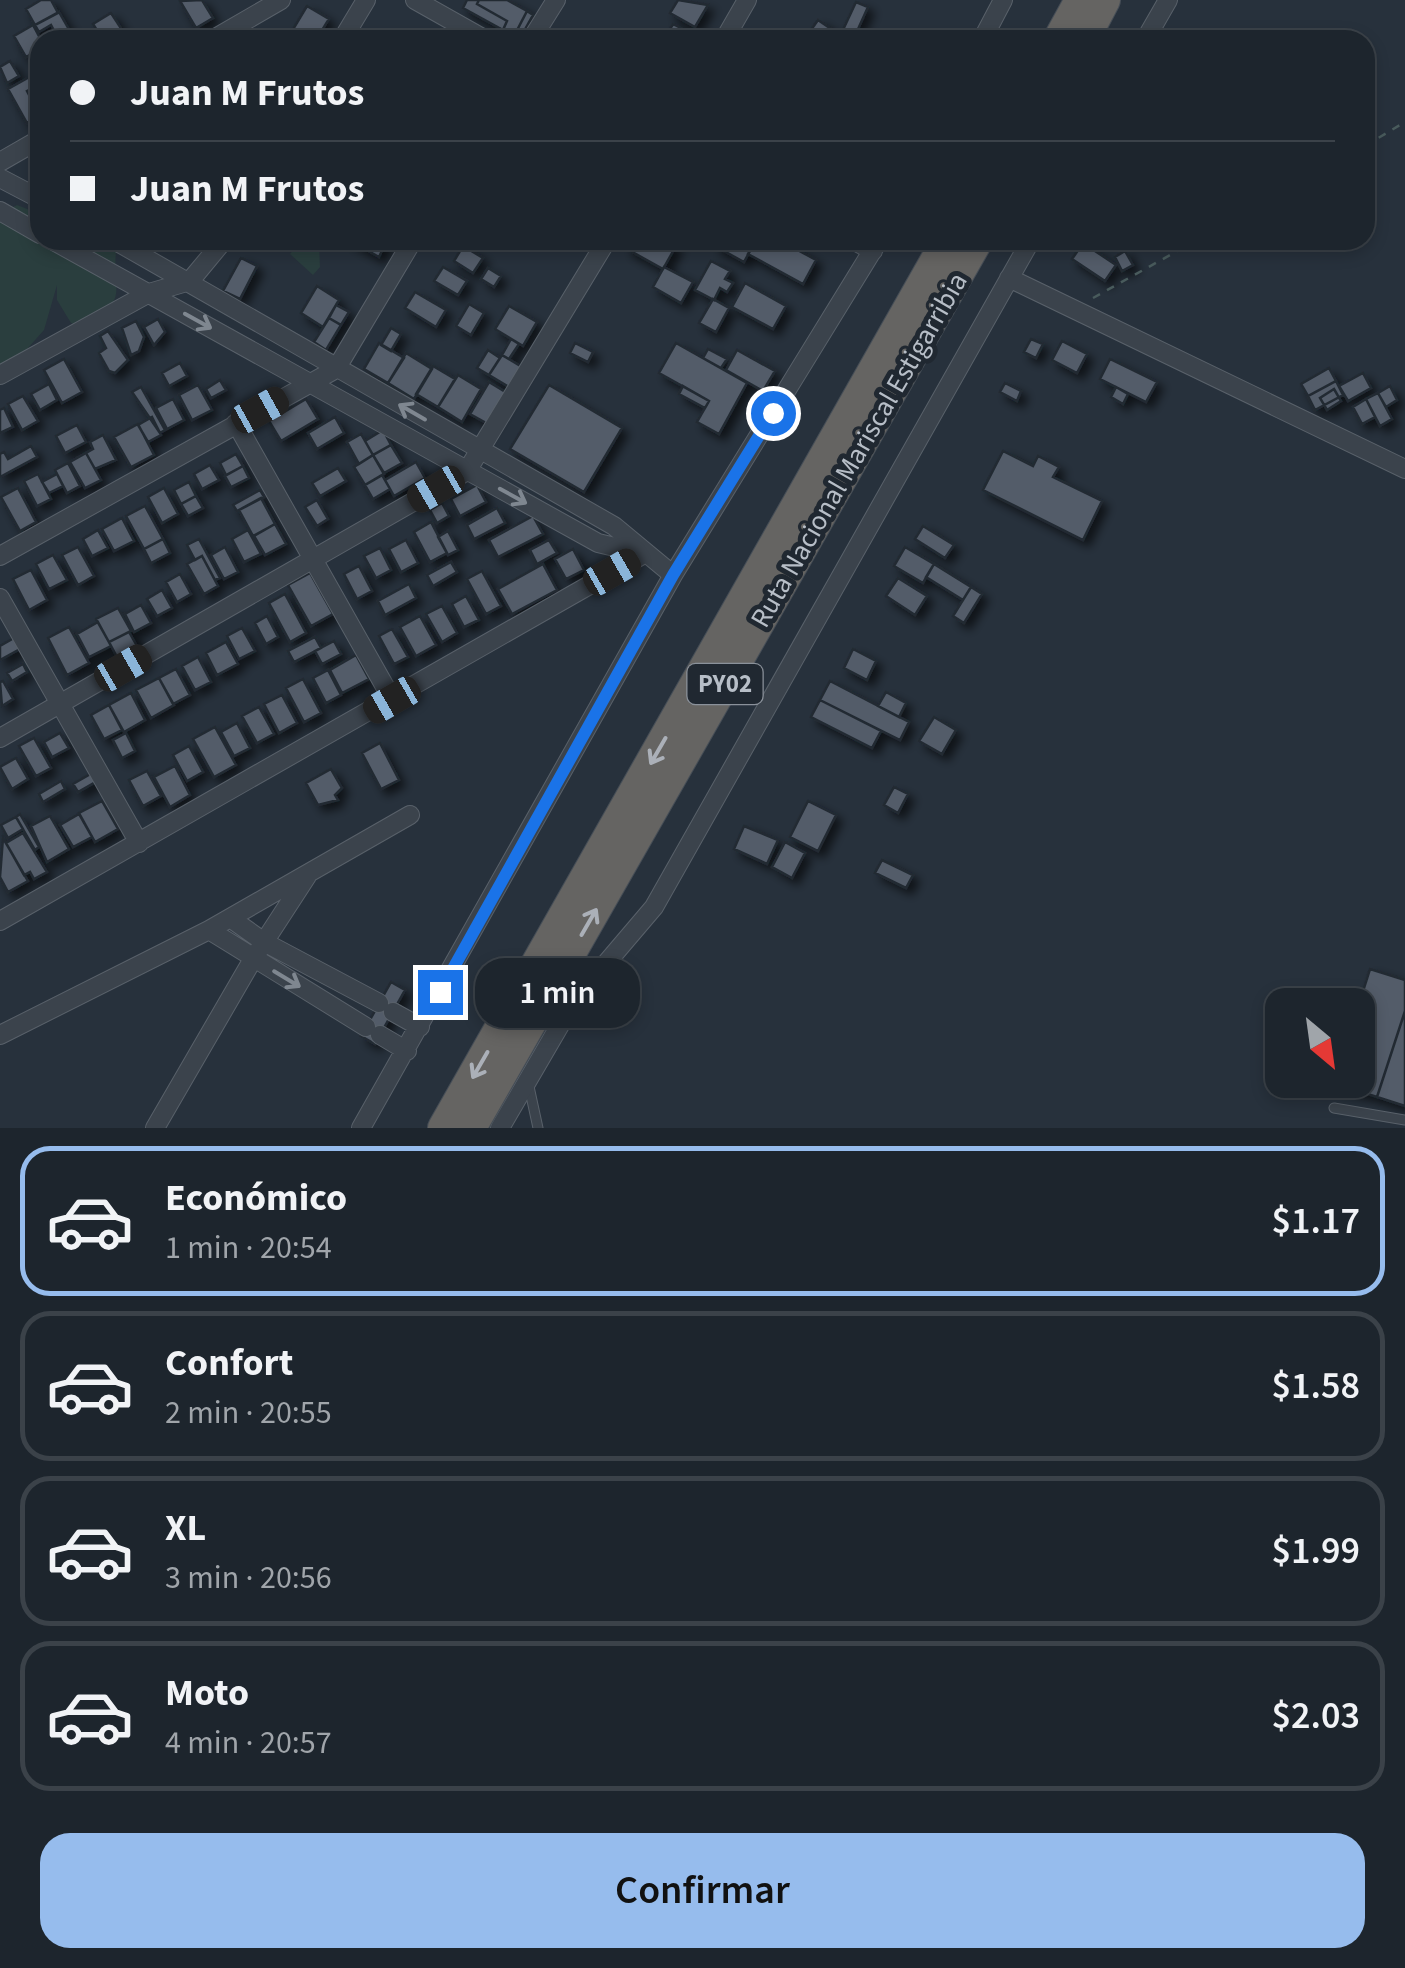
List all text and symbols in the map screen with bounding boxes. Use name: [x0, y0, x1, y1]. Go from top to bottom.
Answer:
text: Juan M Frutos: [130, 66, 364, 120]
text: Juan M Frutos: [130, 162, 364, 216]
street label: Ruta Nacional Mariscal Estigarribia: [741, 265, 977, 635]
one-way arrow: [183, 312, 212, 332]
car: [226, 382, 294, 438]
route start: [751, 391, 796, 436]
one-way arrow: [398, 402, 428, 422]
car: [403, 461, 469, 517]
one-way arrow: [498, 487, 527, 507]
car: [579, 544, 645, 600]
car: [90, 640, 156, 696]
road number: PY02: [688, 664, 762, 704]
car: [359, 672, 425, 728]
one-way arrow: [647, 736, 667, 766]
one-way arrow: [579, 908, 599, 937]
callout: 1 min: [475, 957, 640, 1027]
one-way arrow: [272, 969, 301, 989]
route end: [418, 970, 463, 1015]
text: 1 min: [519, 970, 596, 1016]
north arrow: [1265, 988, 1375, 1098]
map controls: [1265, 988, 1375, 1098]
one-way arrow: [470, 1050, 490, 1078]
text: Económico: [165, 1171, 347, 1225]
icon: car: [45, 1176, 135, 1266]
text: $1.17: [1272, 1194, 1360, 1248]
text: 1 min · 20:54: [165, 1225, 332, 1271]
text: Confort: [165, 1336, 293, 1390]
icon: car: [45, 1341, 135, 1431]
text: $1.58: [1272, 1359, 1360, 1413]
text: 2 min · 20:55: [165, 1390, 332, 1436]
text: XL: [165, 1501, 206, 1555]
icon: car: [45, 1506, 135, 1596]
text: $1.99: [1272, 1524, 1360, 1578]
text: 3 min · 20:56: [165, 1555, 332, 1601]
text: Moto: [165, 1666, 249, 1720]
icon: car: [45, 1671, 135, 1761]
text: $2.03: [1272, 1689, 1360, 1743]
text: 4 min · 20:57: [165, 1720, 332, 1766]
button: Confirmar: [40, 1833, 1365, 1948]

